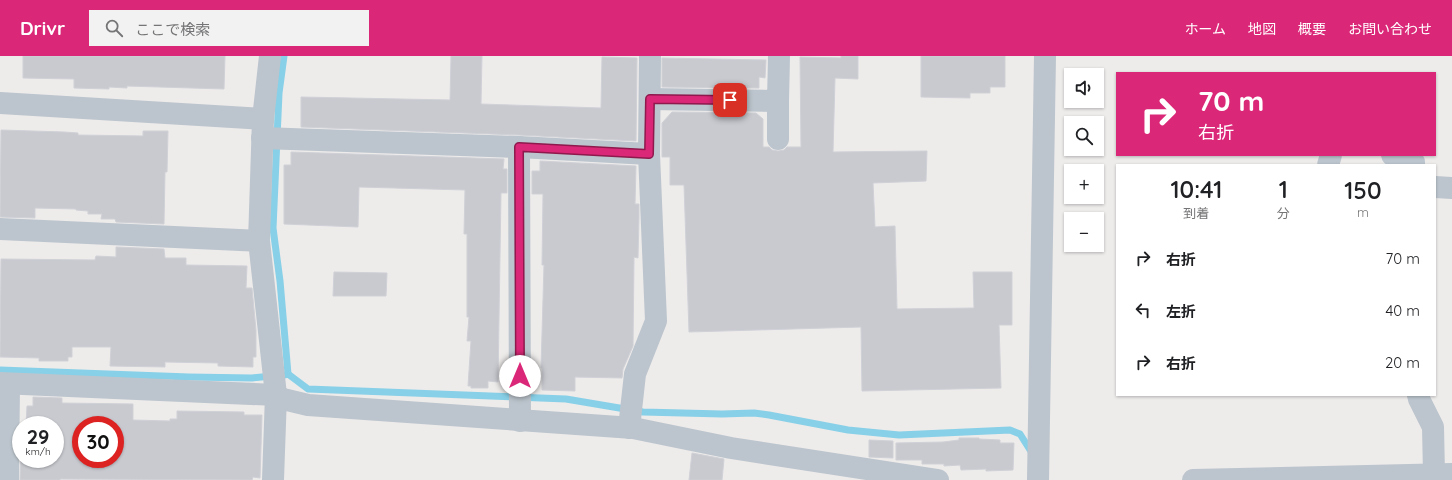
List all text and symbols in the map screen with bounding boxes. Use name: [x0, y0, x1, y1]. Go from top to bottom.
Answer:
search box: [89, 10, 369, 46]
text: Drivr: [20, 16, 65, 40]
icon: search: [103, 17, 125, 39]
text: ここで検索: [135, 20, 210, 39]
text: ホーム: [1184, 20, 1226, 38]
text: 地図: [1248, 20, 1276, 38]
text: 概要: [1298, 20, 1326, 38]
text: お問い合わせ: [1348, 20, 1432, 38]
map controls: [1064, 68, 1104, 252]
button: sound: [1064, 68, 1104, 108]
pin: [713, 83, 747, 117]
text: 70 m: [1198, 83, 1264, 118]
icon: right: [1132, 88, 1184, 140]
icon: arrive: [719, 89, 741, 111]
button: search: [1064, 116, 1104, 156]
text: 右折: [1198, 121, 1234, 144]
button: +: [1064, 164, 1104, 204]
text: 10:41: [1170, 174, 1222, 204]
text: 1: [1279, 174, 1288, 204]
text: 150: [1344, 175, 1382, 205]
text: m: [1357, 204, 1369, 220]
text: 到着: [1183, 205, 1209, 221]
text: 分: [1277, 205, 1290, 221]
button: −: [1064, 212, 1104, 252]
icon: right: [1132, 247, 1154, 269]
text: 70 m: [1386, 249, 1420, 268]
text: 右折: [1166, 250, 1196, 269]
icon: left: [1132, 299, 1154, 321]
text: 40 m: [1385, 301, 1420, 320]
text: 左折: [1166, 302, 1196, 321]
icon: right: [1132, 351, 1154, 373]
text: 20 m: [1385, 353, 1420, 372]
text: 右折: [1166, 354, 1196, 373]
position arrow: [499, 355, 541, 397]
speed limit sign: 30: [72, 416, 124, 468]
text: 29: [27, 424, 49, 449]
text: km/h: [25, 445, 51, 458]

